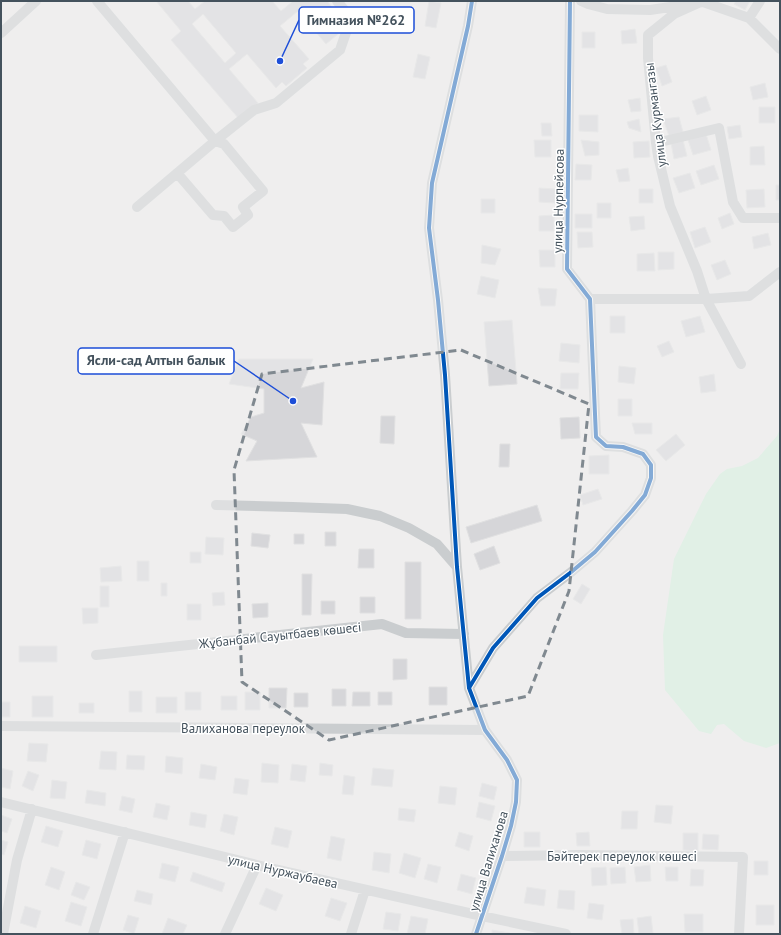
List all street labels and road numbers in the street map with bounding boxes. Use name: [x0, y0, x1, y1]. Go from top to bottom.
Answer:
street label: улица Курмангазы: [641, 62, 670, 168]
street label: улица Нурпейсова: [549, 149, 568, 253]
street label: Жұбанбай Сауытбаев көшесі: [197, 619, 362, 653]
street label: Валиханова переулок: [181, 720, 306, 737]
street label: улица Валиханова: [465, 809, 512, 914]
street label: Бәйтерек переулок көшесі: [547, 848, 697, 865]
street label: улица Нуржаубаева: [226, 851, 340, 892]

